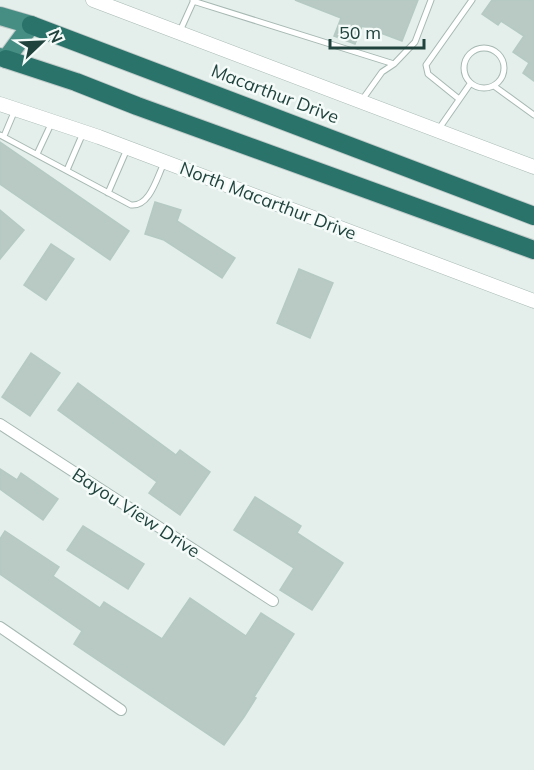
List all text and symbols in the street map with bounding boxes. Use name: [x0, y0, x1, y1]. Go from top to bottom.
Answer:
north arrow: [12, 12, 72, 72]
scale bar: [330, 12, 424, 50]
text: 50 m: [339, 21, 381, 44]
text: N: [44, 27, 67, 46]
street label: Macarthur Drive: [208, 59, 342, 128]
street label: North Macarthur Drive: [177, 156, 360, 245]
street label: Bayou View Drive: [68, 463, 205, 563]

